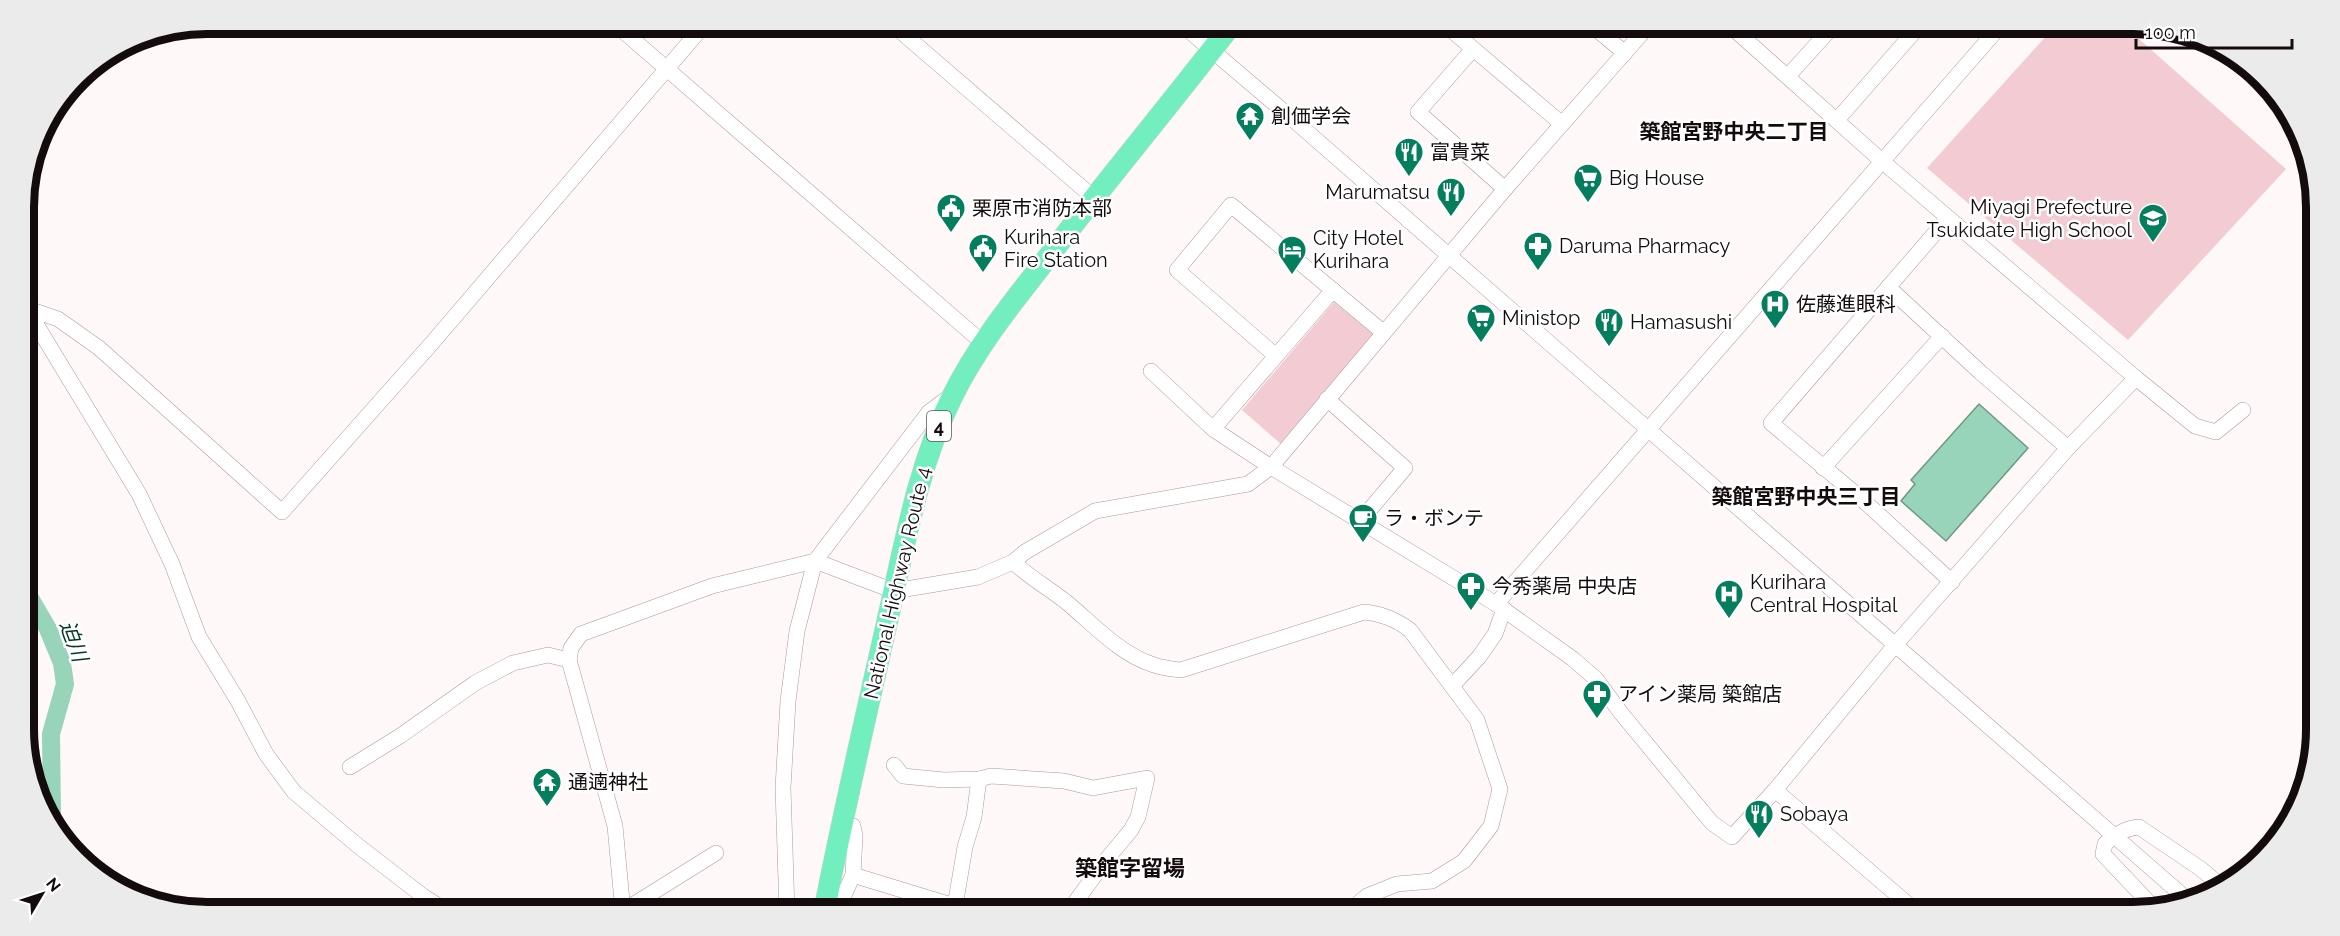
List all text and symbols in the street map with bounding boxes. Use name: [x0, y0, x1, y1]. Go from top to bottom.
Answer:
scale bar: [2136, 12, 2292, 50]
text: 100 m: [2145, 22, 2196, 43]
temple icon: 創価学会: [1234, 100, 1266, 142]
place label: 創価学会: [1271, 104, 1351, 128]
district label: 築館宮野中央二丁目: [1640, 119, 1829, 144]
restaurant icon: 富貴菜: [1393, 136, 1425, 178]
place label: 富貴菜: [1430, 140, 1490, 164]
supermarket icon: Big House: [1572, 162, 1604, 204]
place label: Big House: [1609, 166, 1704, 190]
restaurant icon: Marumatsu: [1435, 176, 1467, 218]
place label: Marumatsu: [1325, 180, 1430, 204]
public building icon: 栗原市消防本部: [935, 192, 967, 234]
place label: Miyagi Prefecture Tsukidate High School: [1926, 195, 2133, 242]
place label: 栗原市消防本部: [972, 196, 1112, 220]
school or university icon: Miyagi Prefecture Tsukidate High School: [2137, 202, 2169, 244]
place label: Kurihara Fire Station: [1004, 225, 1108, 272]
place label: City Hotel Kurihara: [1313, 226, 1404, 273]
pharmacy icon: Daruma Pharmacy: [1522, 230, 1554, 272]
public building icon: Kurihara Fire Station: [967, 232, 999, 274]
hotel icon: City Hotel Kurihara: [1276, 234, 1308, 276]
place label: Daruma Pharmacy: [1559, 234, 1731, 258]
hospital icon: 佐藤進眼科: [1759, 288, 1791, 330]
place label: 佐藤進眼科: [1796, 292, 1896, 316]
supermarket icon: Ministop: [1465, 302, 1497, 344]
place label: Ministop: [1502, 306, 1580, 330]
restaurant icon: Hamasushi: [1593, 306, 1625, 348]
place label: Hamasushi: [1630, 310, 1732, 334]
road number: 4: [927, 411, 951, 441]
street label: National Highway Route 4: [859, 465, 935, 701]
district label: 築館宮野中央三丁目: [1712, 484, 1901, 509]
cafe icon: ラ・ボンテ: [1347, 502, 1379, 544]
place label: ラ・ボンテ: [1384, 506, 1484, 530]
pharmacy icon: 今秀薬局 中央店: [1455, 570, 1487, 612]
place label: Kurihara Central Hospital: [1750, 570, 1898, 617]
place label: 今秀薬局 中央店: [1492, 574, 1637, 598]
hospital icon: Kurihara Central Hospital: [1713, 578, 1745, 620]
water label: 迫川: [55, 617, 94, 667]
pharmacy icon: アイン薬局 築館店: [1581, 678, 1613, 720]
place label: アイン薬局 築館店: [1618, 682, 1782, 706]
temple icon: 通遖神社: [531, 766, 563, 808]
place label: 通遖神社: [568, 770, 648, 794]
restaurant icon: Sobaya: [1743, 798, 1775, 840]
place label: Sobaya: [1780, 802, 1848, 826]
district label: 築館字留場: [1075, 855, 1185, 881]
north arrow: [12, 864, 72, 924]
text: N: [42, 874, 64, 896]

